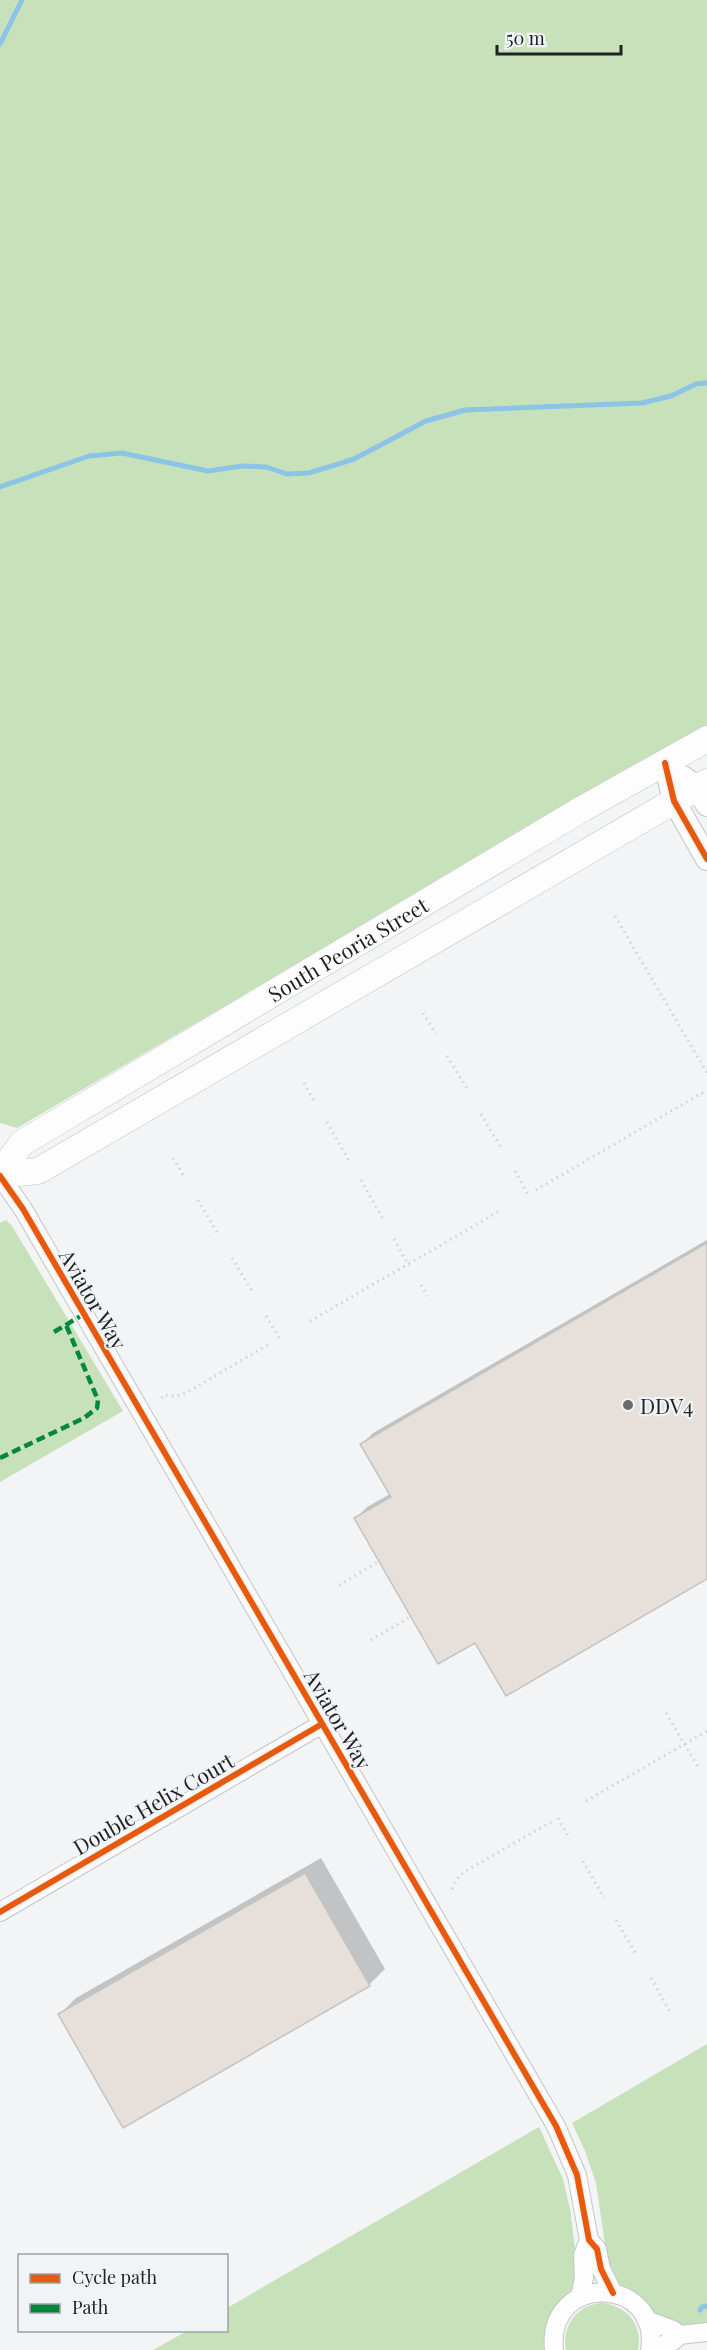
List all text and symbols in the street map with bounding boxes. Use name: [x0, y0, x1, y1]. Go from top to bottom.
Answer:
scale bar: [497, 18, 622, 56]
text: 50 m: [506, 26, 545, 50]
street label: South Peoria Street: [262, 890, 433, 1007]
street label: Aviator Way: [54, 1243, 134, 1355]
place label: DDV4: [640, 1391, 693, 1419]
marker: DDV4: [621, 1398, 635, 1412]
street label: Aviator Way: [299, 1663, 379, 1775]
street label: Double Helix Court: [67, 1745, 239, 1860]
legend: [18, 2254, 228, 2332]
text: Cycle path: [72, 2265, 157, 2289]
text: Path: [72, 2295, 109, 2319]

